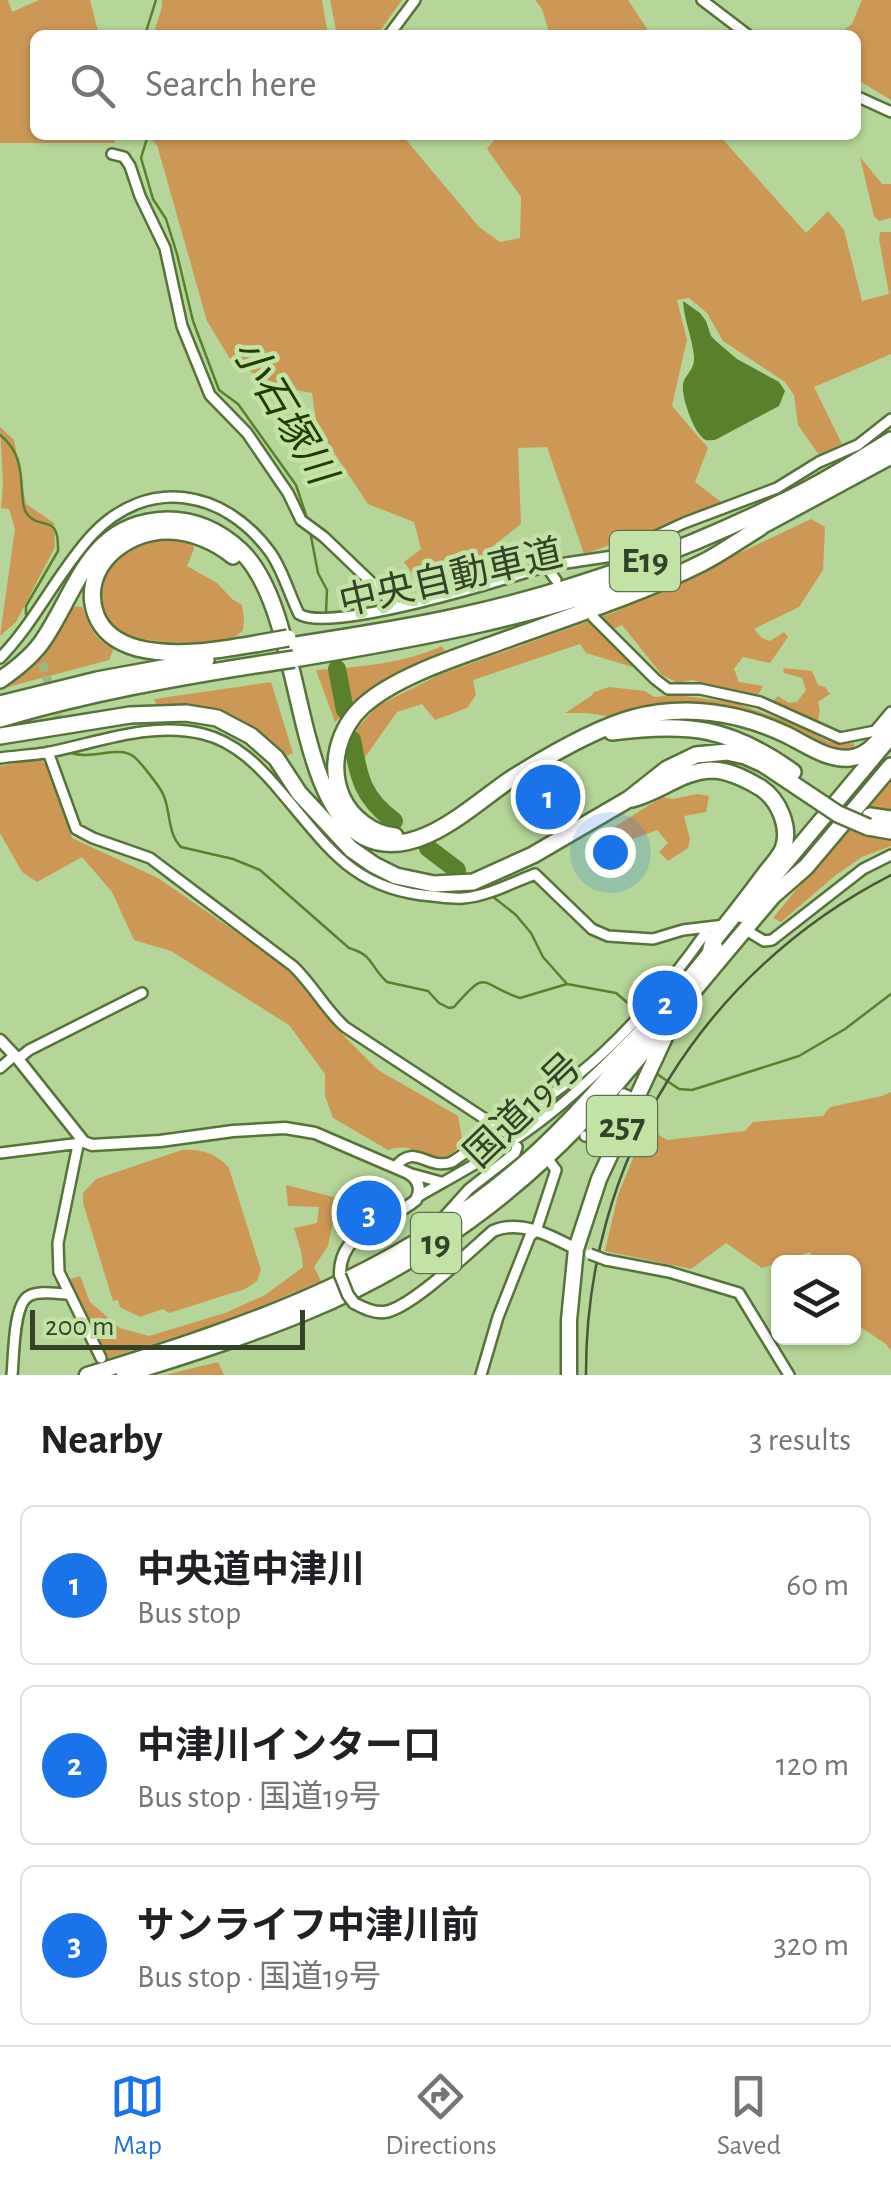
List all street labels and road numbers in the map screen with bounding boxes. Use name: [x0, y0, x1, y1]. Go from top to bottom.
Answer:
road number: E19: [610, 531, 680, 591]
street label: 中央自動車道: [335, 532, 566, 623]
street label: 国道19号: [457, 1046, 589, 1175]
road number: 257: [587, 1096, 657, 1156]
road number: 19: [411, 1213, 461, 1273]

